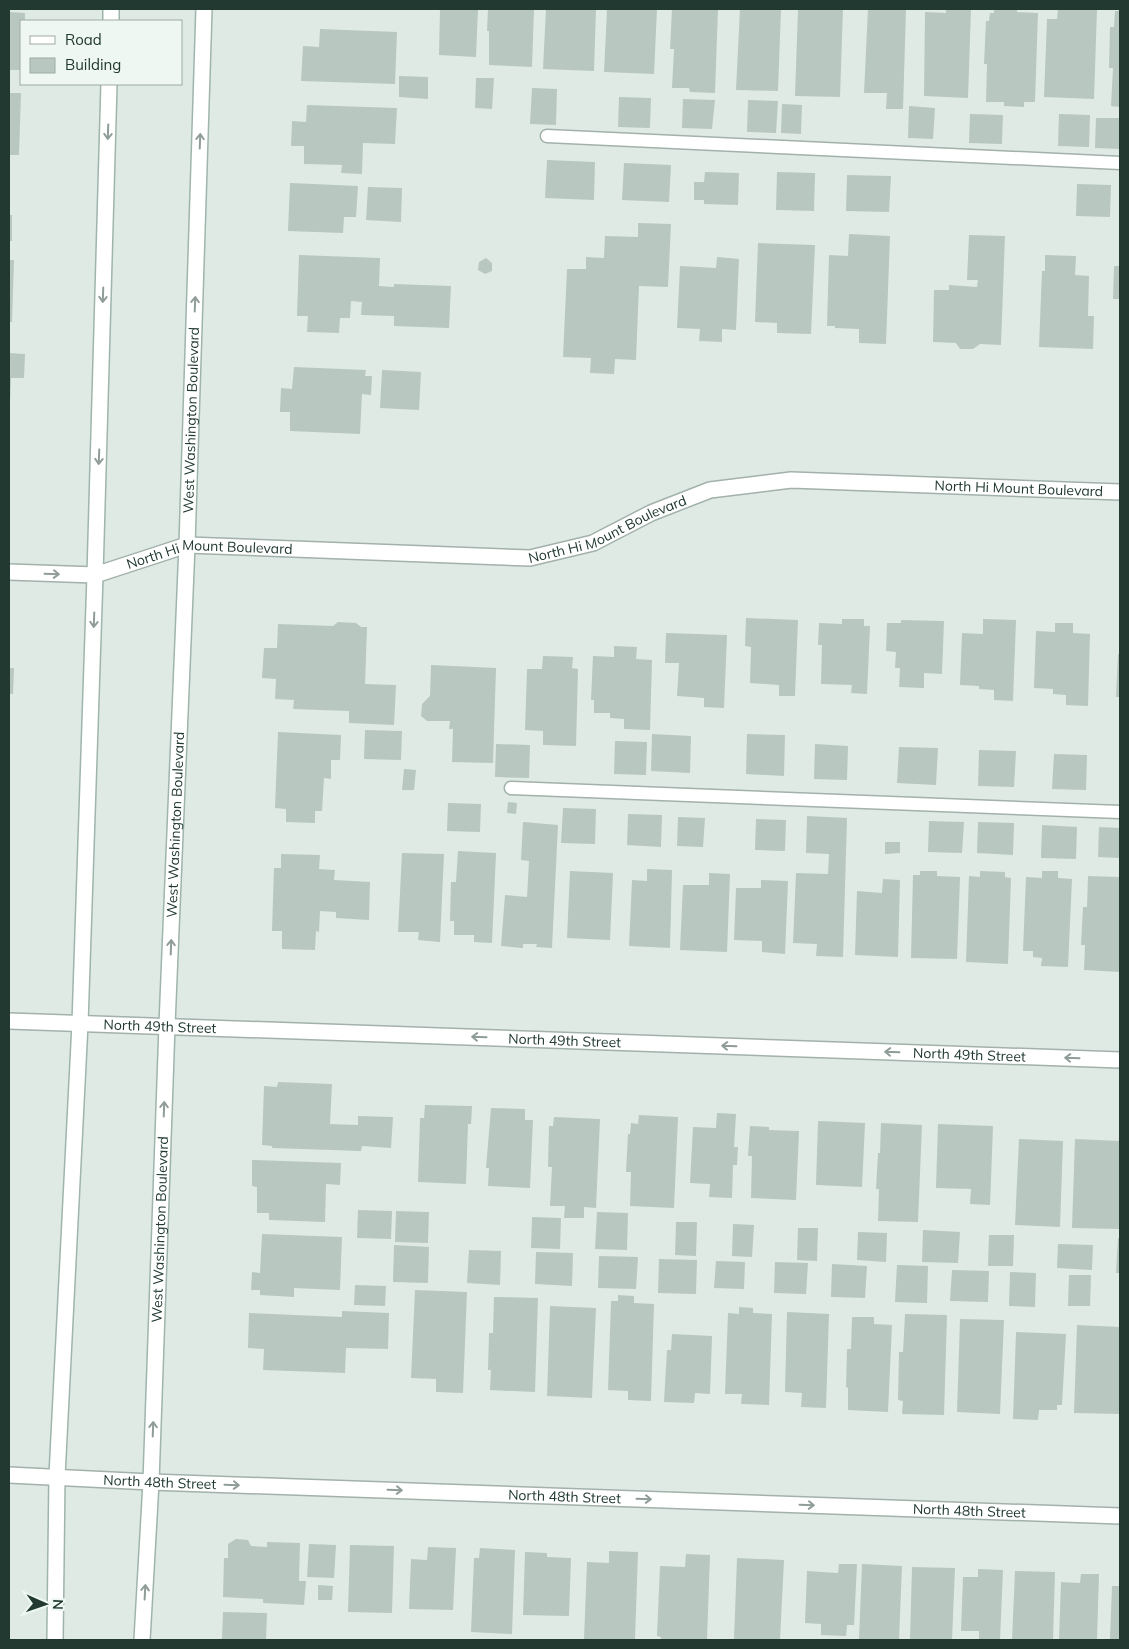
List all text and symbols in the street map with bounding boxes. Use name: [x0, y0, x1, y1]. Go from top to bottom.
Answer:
legend: [20, 20, 182, 85]
text: Road: [65, 30, 102, 49]
text: Building: [65, 55, 121, 74]
one-way arrow: [103, 124, 113, 140]
one-way arrow: [195, 134, 204, 150]
one-way arrow: [98, 286, 108, 303]
one-way arrow: [190, 296, 199, 312]
street label: West Washington Boulevard: [179, 327, 203, 513]
one-way arrow: [94, 449, 103, 465]
street label: North Hi Mount Boulevard: [934, 476, 1104, 500]
street label: North Hi Mount Boulevard: [526, 491, 689, 567]
street label: North Hi Mount Boulevard: [124, 536, 293, 573]
one-way arrow: [44, 569, 60, 578]
one-way arrow: [89, 612, 98, 628]
street label: West Washington Boulevard: [162, 731, 188, 918]
one-way arrow: [166, 939, 175, 955]
street label: North 49th Street: [103, 1015, 217, 1037]
street label: North 49th Street: [508, 1030, 622, 1051]
one-way arrow: [472, 1032, 488, 1042]
one-way arrow: [722, 1041, 738, 1051]
street label: North 49th Street: [913, 1044, 1026, 1066]
one-way arrow: [884, 1047, 900, 1056]
one-way arrow: [1064, 1053, 1080, 1063]
one-way arrow: [160, 1102, 169, 1118]
street label: West Washington Boulevard: [148, 1136, 172, 1323]
one-way arrow: [148, 1422, 158, 1438]
street label: North 48th Street: [103, 1471, 217, 1493]
one-way arrow: [224, 1480, 240, 1489]
one-way arrow: [386, 1486, 402, 1495]
street label: North 48th Street: [508, 1486, 621, 1507]
one-way arrow: [636, 1494, 652, 1504]
one-way arrow: [799, 1500, 815, 1509]
street label: North 48th Street: [913, 1500, 1026, 1522]
north arrow: [20, 1579, 70, 1629]
one-way arrow: [140, 1584, 150, 1600]
text: N: [49, 1599, 67, 1610]

